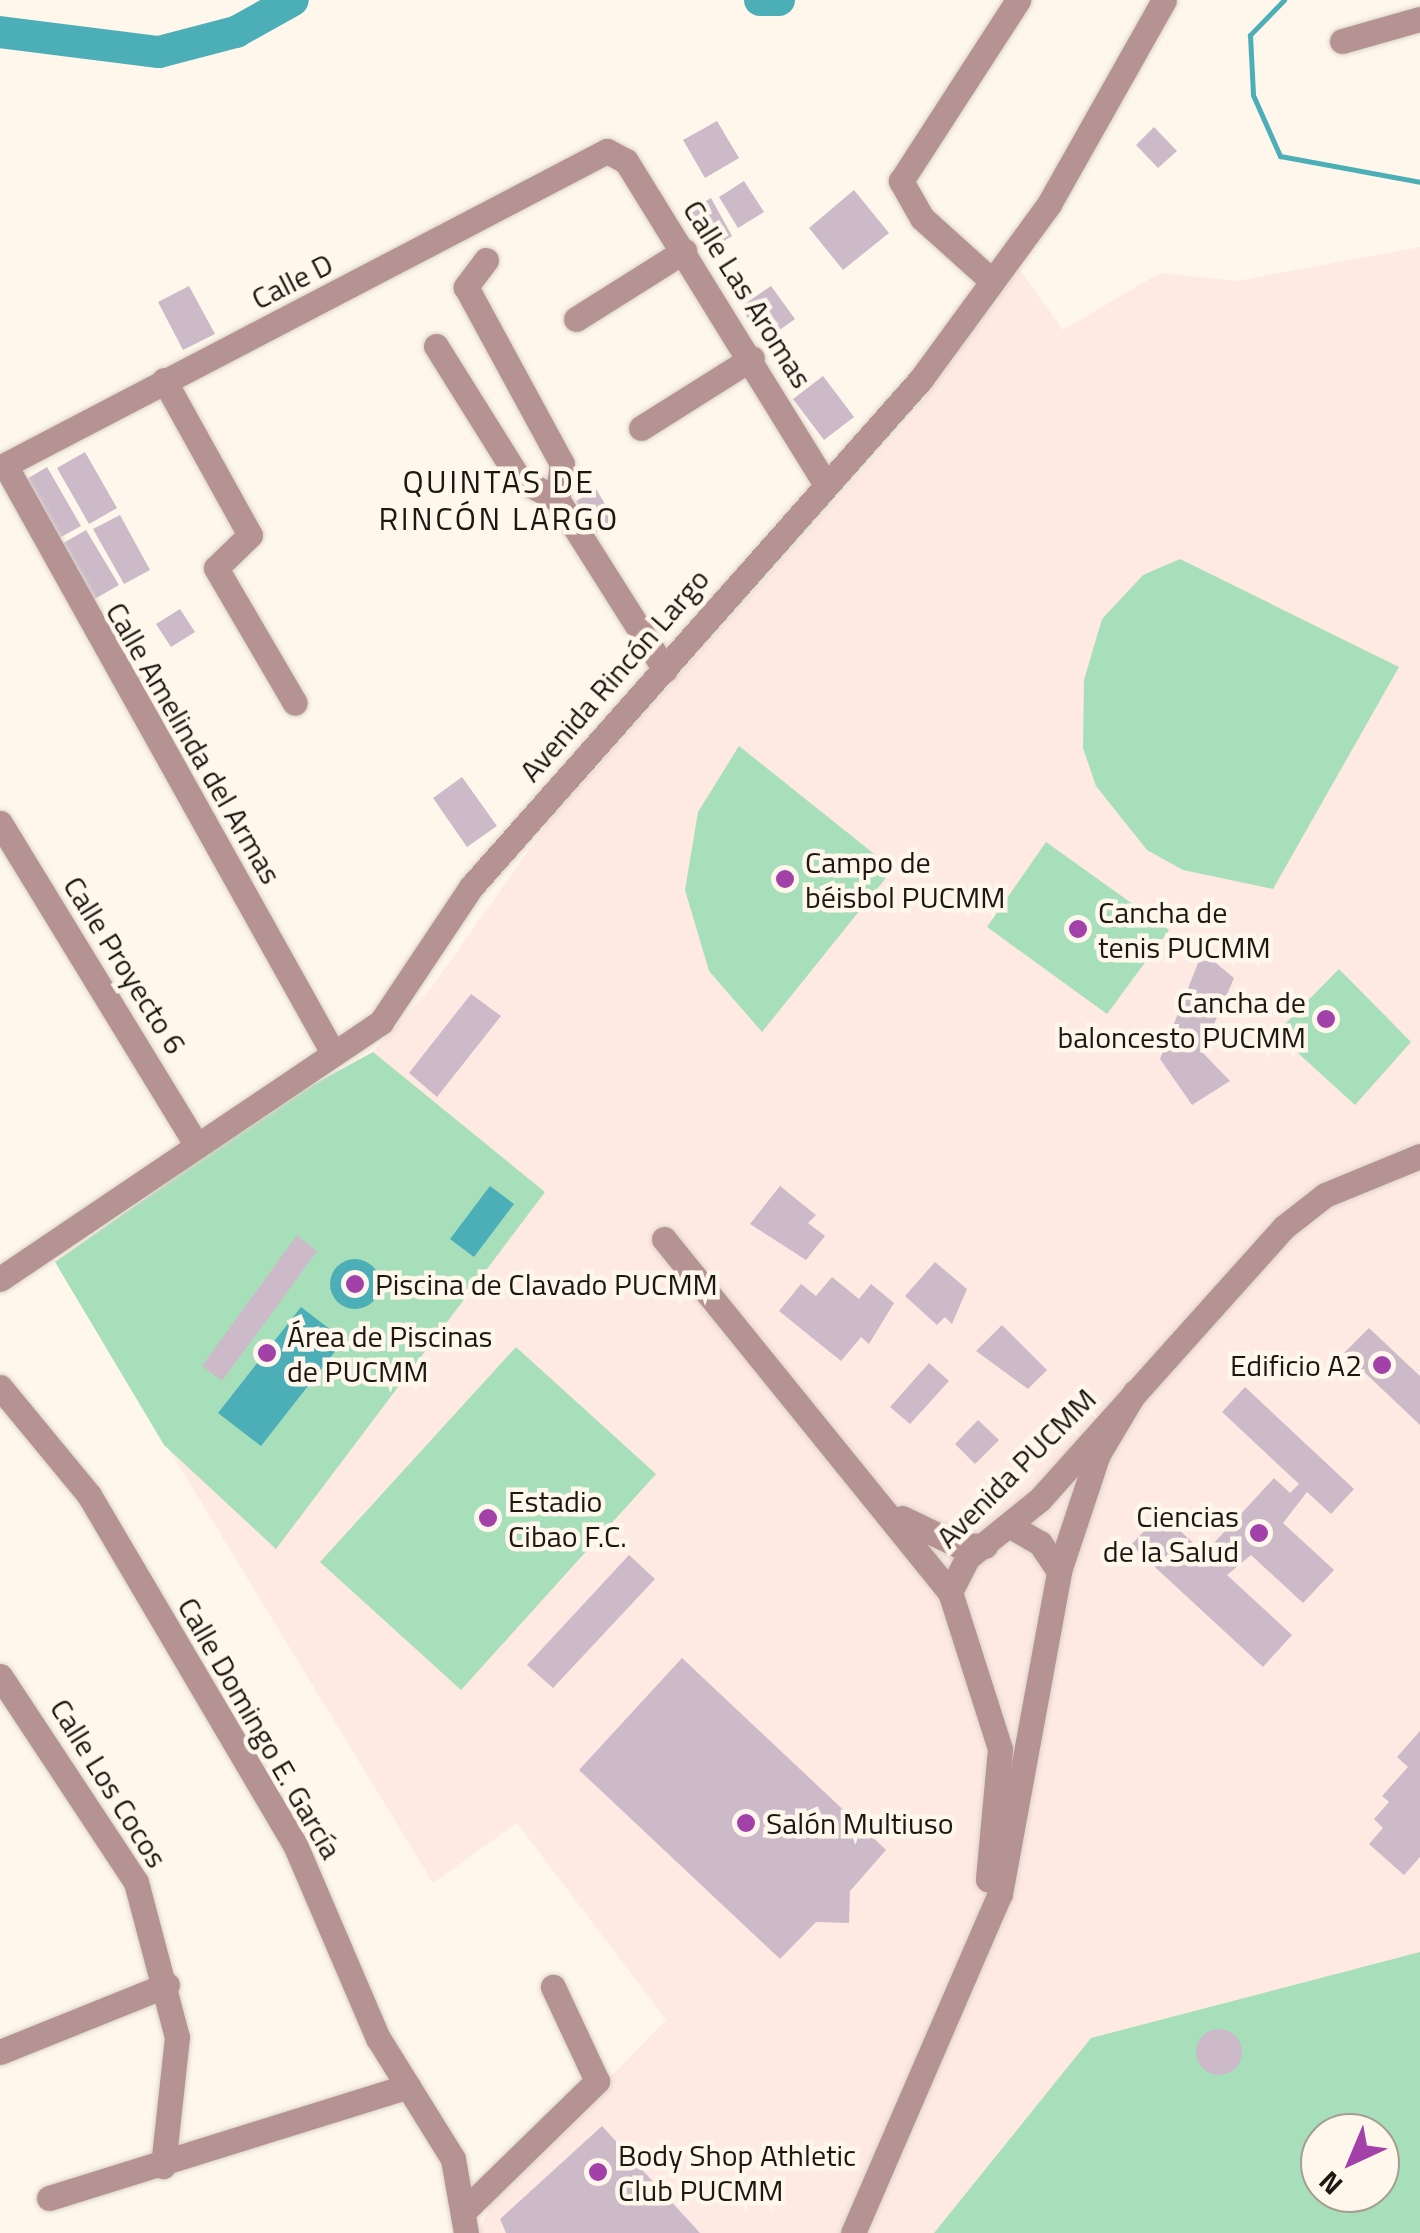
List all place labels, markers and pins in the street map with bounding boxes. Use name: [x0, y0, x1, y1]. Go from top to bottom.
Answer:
place label: Campo de béisbol PUCMM: [805, 844, 1005, 914]
marker: Campo de béisbol PUCMM: [774, 868, 796, 890]
place label: Cancha de tenis PUCMM: [1098, 894, 1271, 964]
marker: Cancha de tenis PUCMM: [1067, 918, 1089, 940]
place label: Cancha de baloncesto PUCMM: [1058, 984, 1306, 1054]
marker: Cancha de baloncesto PUCMM: [1315, 1008, 1337, 1030]
place label: Piscina de Clavado PUCMM: [375, 1266, 718, 1302]
marker: Piscina de Clavado PUCMM: [344, 1273, 366, 1295]
place label: Área de Piscinas de PUCMM: [287, 1318, 492, 1388]
marker: Área de Piscinas de PUCMM: [256, 1342, 278, 1364]
place label: Edificio A2: [1230, 1347, 1362, 1383]
marker: Edificio A2: [1371, 1354, 1393, 1376]
place label: Estadio Cibao F.C.: [508, 1483, 627, 1554]
place label: Ciencias de la Salud: [1103, 1498, 1239, 1568]
marker: Estadio Cibao F.C.: [477, 1507, 499, 1529]
marker: Ciencias de la Salud: [1248, 1522, 1270, 1544]
place label: Salón Multiuso: [766, 1805, 954, 1841]
marker: Salón Multiuso: [735, 1812, 757, 1834]
place label: Body Shop Athletic Club PUCMM: [618, 2137, 856, 2208]
marker: Body Shop Athletic Club PUCMM: [587, 2161, 609, 2183]

